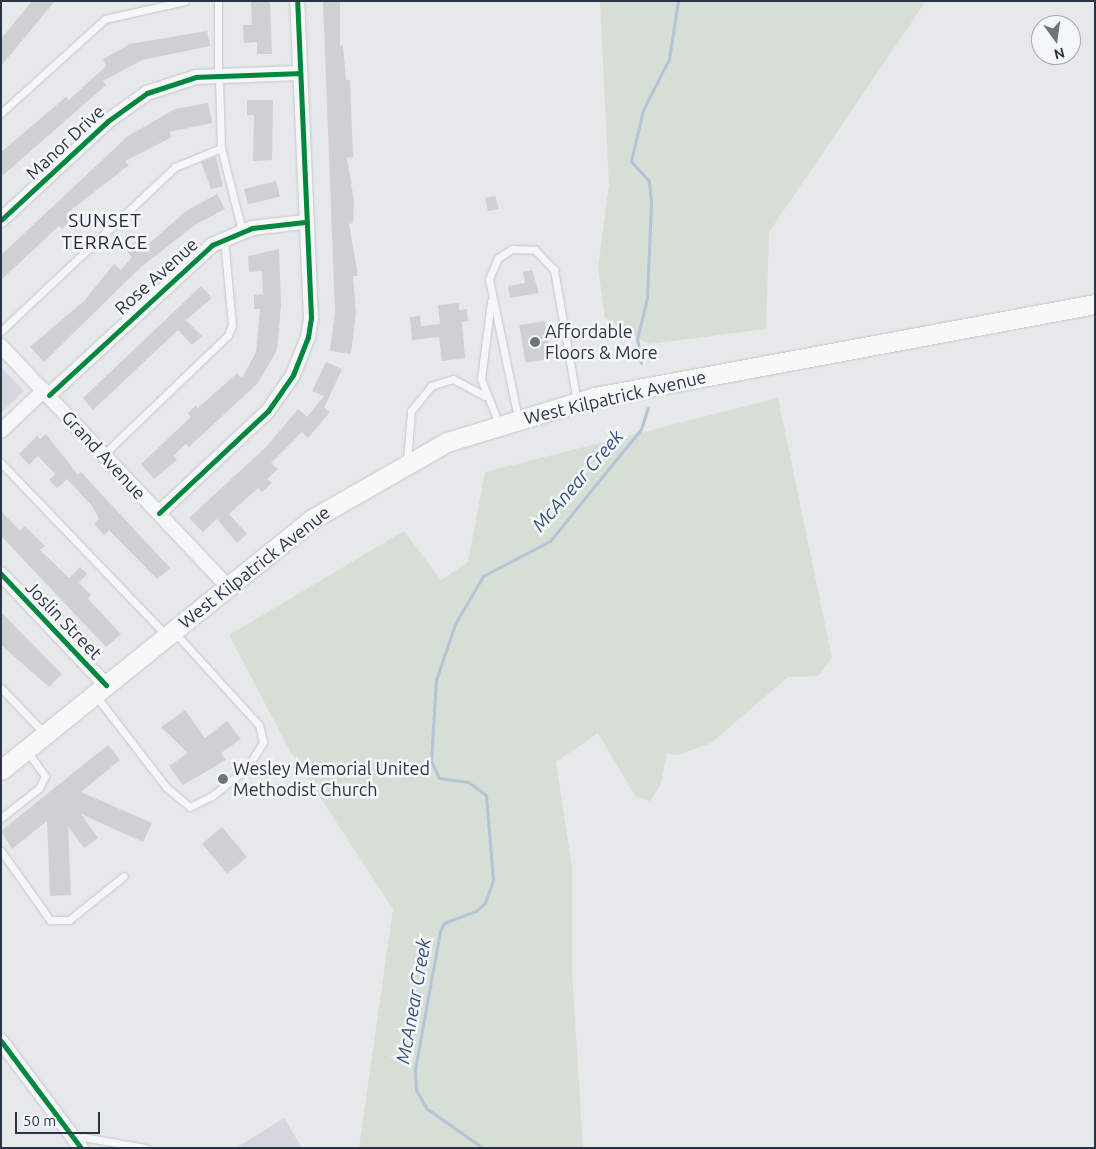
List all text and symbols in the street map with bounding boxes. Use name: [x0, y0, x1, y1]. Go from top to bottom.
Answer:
north arrow: [1031, 15, 1081, 65]
text: N: [1052, 45, 1066, 63]
street label: Manor Drive: [21, 100, 109, 184]
district label: SUNSET TERRACE: [61, 210, 149, 254]
street label: Rose Avenue: [110, 233, 202, 319]
place label: Affordable Floors & More: [545, 321, 658, 364]
marker: Affordable Floors & More: [529, 336, 541, 348]
street label: West Kilpatrick Avenue: [522, 366, 708, 428]
street label: Grand Avenue: [57, 406, 151, 504]
water label: McAnear Creek: [528, 425, 628, 537]
street label: West Kilpatrick Avenue: [174, 501, 334, 633]
street label: Joslin Street: [21, 576, 107, 664]
place label: Wesley Memorial United Methodist Church: [233, 758, 430, 801]
marker: Wesley Memorial United Methodist Church: [217, 773, 229, 785]
water label: McAnear Creek: [392, 936, 436, 1066]
scale bar: [18, 1102, 102, 1134]
text: 50 m: [23, 1112, 56, 1129]

